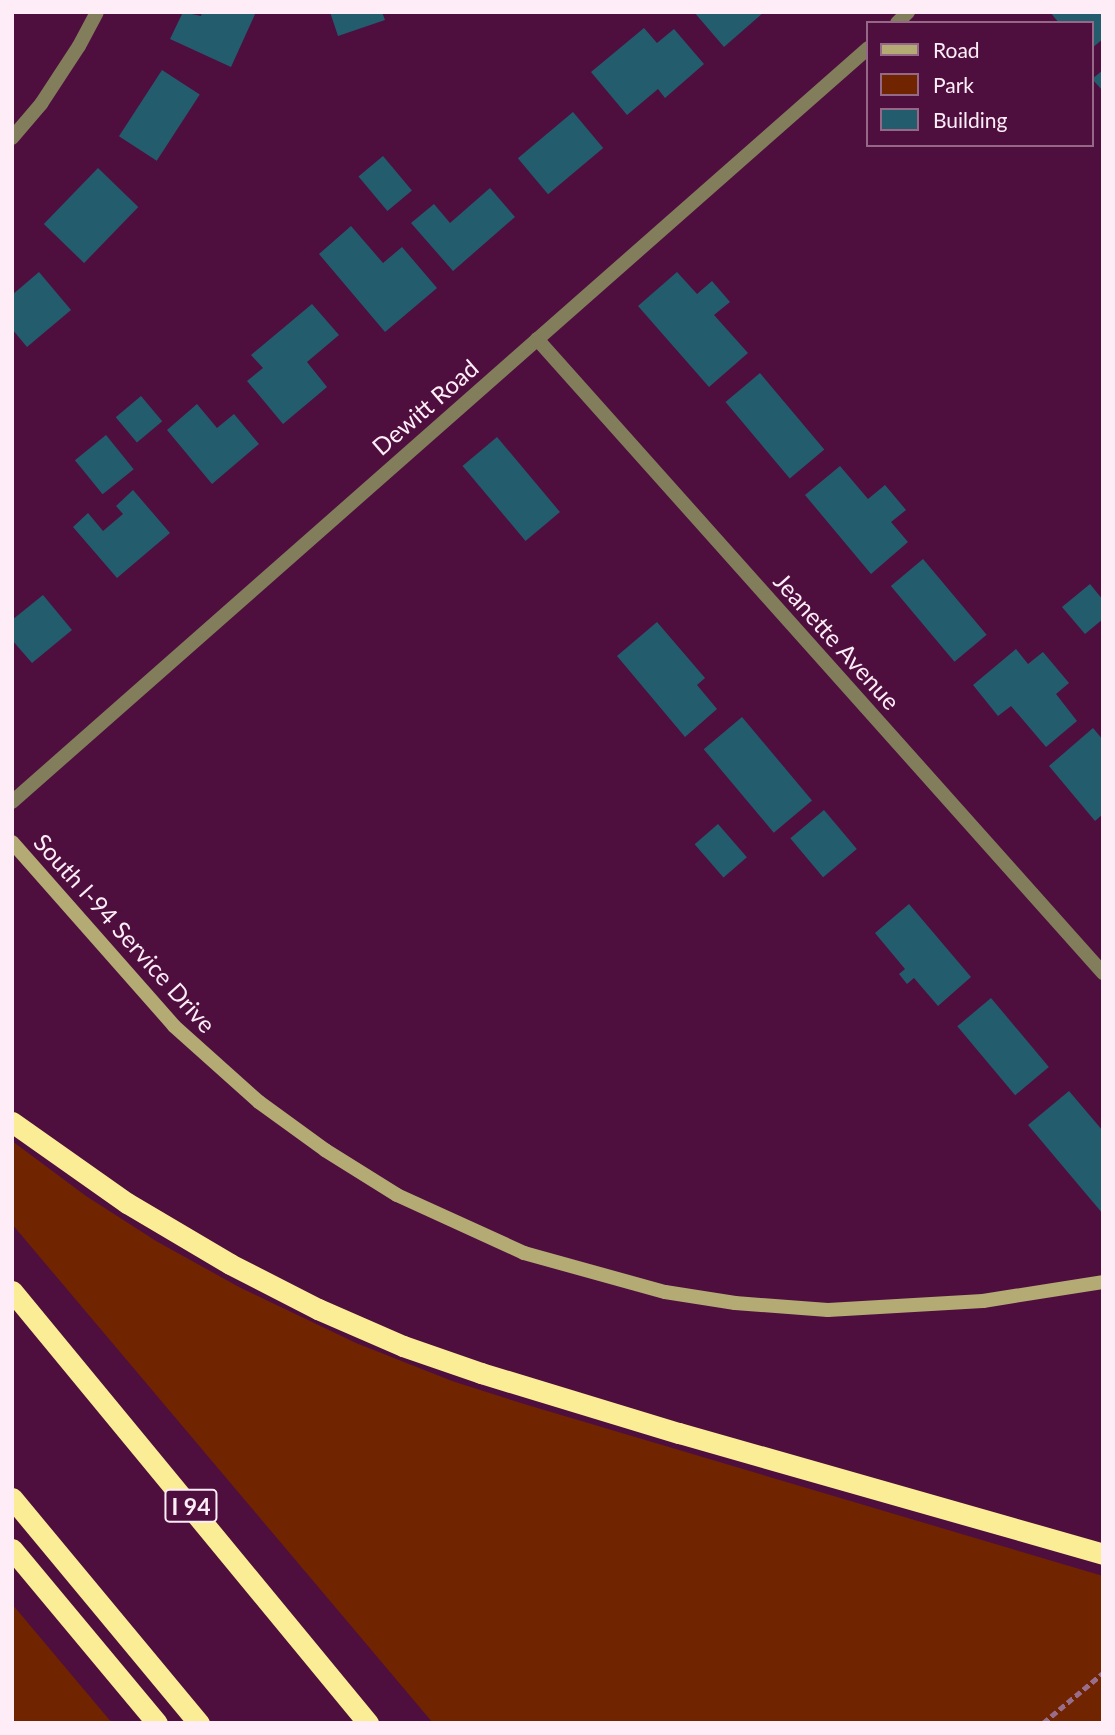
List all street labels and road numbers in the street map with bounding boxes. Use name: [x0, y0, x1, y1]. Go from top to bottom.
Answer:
street label: Dewitt Road: [366, 353, 484, 461]
street label: Jeanette Avenue: [768, 566, 906, 716]
street label: South I-94 Service Drive: [28, 828, 222, 1038]
road number: I 94: [163, 1486, 219, 1526]

